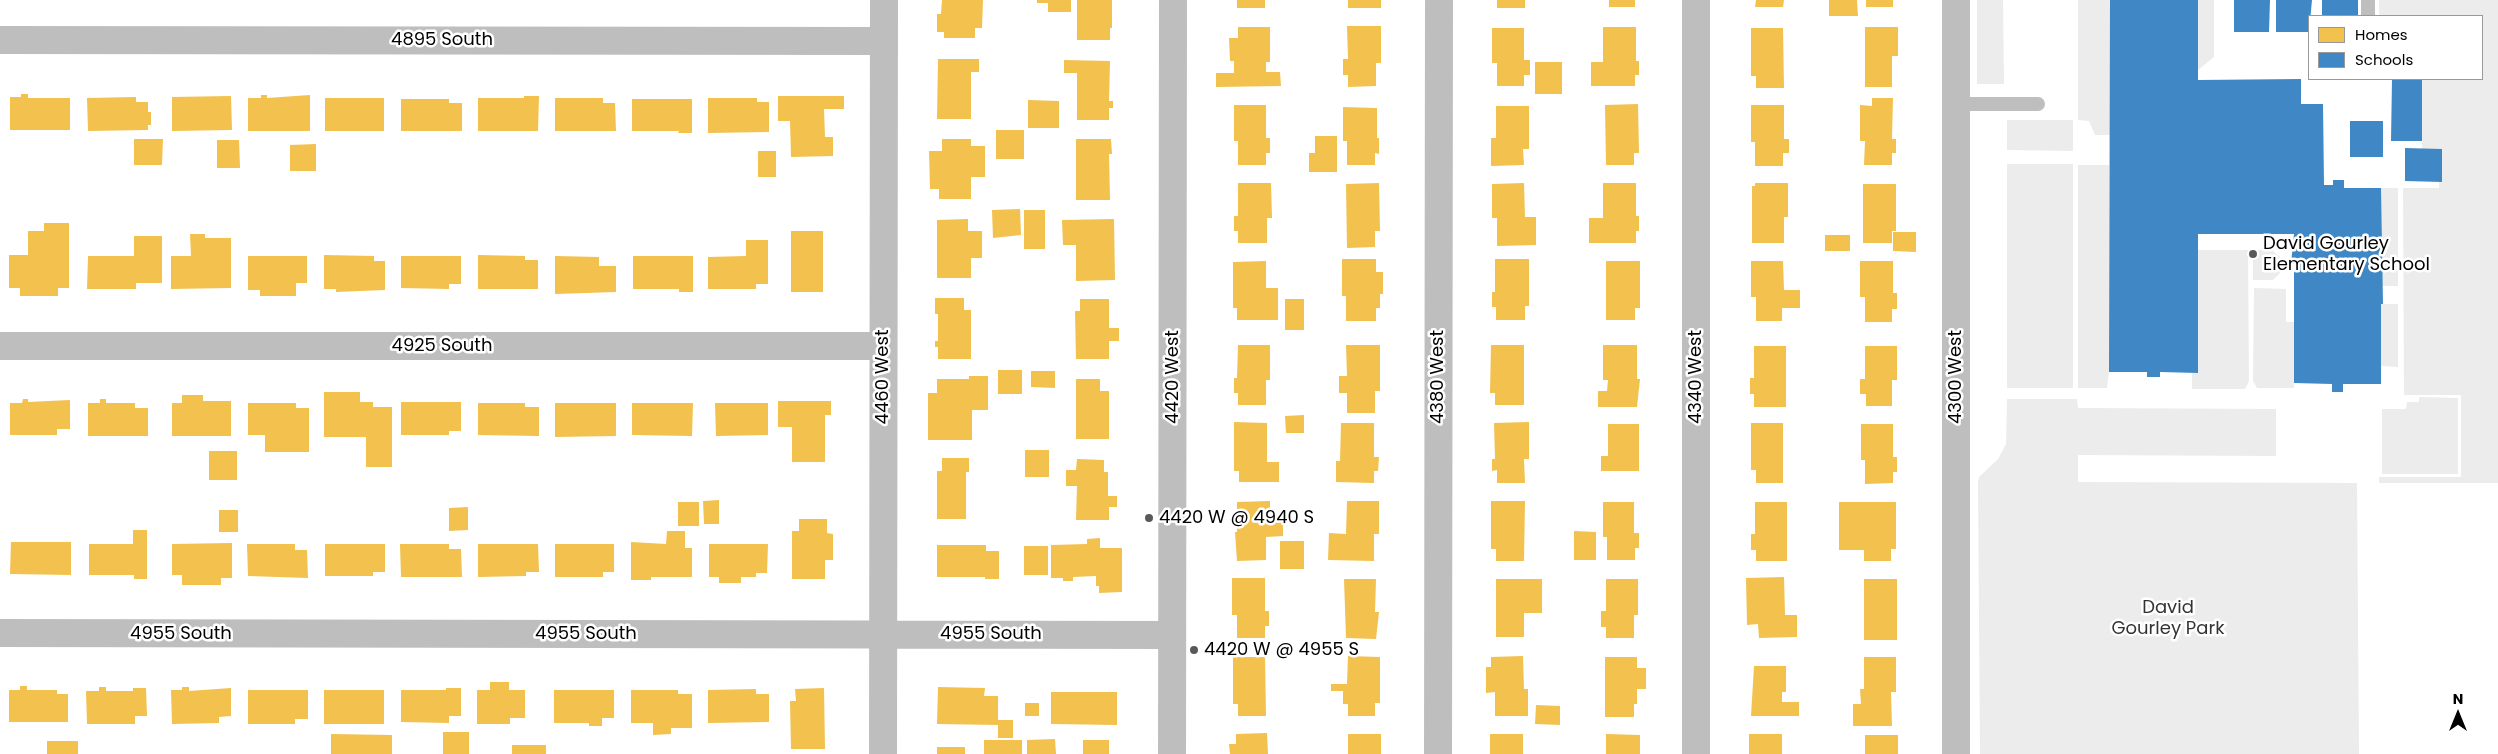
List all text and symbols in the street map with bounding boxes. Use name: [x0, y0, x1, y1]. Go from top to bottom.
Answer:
legend: [2308, 15, 2483, 80]
text: Homes: [2355, 24, 2408, 45]
street label: 4895 South: [391, 29, 493, 51]
text: Schools: [2355, 49, 2413, 70]
place label: David Gourley Elementary School: [2263, 233, 2430, 276]
marker: David Gourley Elementary School: [2247, 248, 2259, 260]
street label: 4460 West: [872, 330, 894, 424]
street label: 4420 West: [1162, 330, 1184, 424]
street label: 4380 West: [1427, 330, 1449, 424]
street label: 4340 West: [1685, 330, 1707, 424]
street label: 4300 West: [1945, 330, 1967, 424]
street label: 4925 South: [392, 335, 492, 357]
place label: 4420 W @ 4940 S: [1159, 507, 1314, 529]
marker: 4420 W @ 4940 S: [1143, 512, 1155, 524]
park label: David Gourley Park: [2112, 597, 2224, 640]
street label: 4955 South: [130, 623, 232, 645]
street label: 4955 South: [535, 623, 637, 645]
street label: 4955 South: [940, 623, 1042, 645]
place label: 4420 W @ 4955 S: [1204, 639, 1359, 661]
marker: 4420 W @ 4955 S: [1188, 644, 1200, 656]
north arrow: [2433, 689, 2483, 739]
text: N: [2453, 689, 2463, 709]

